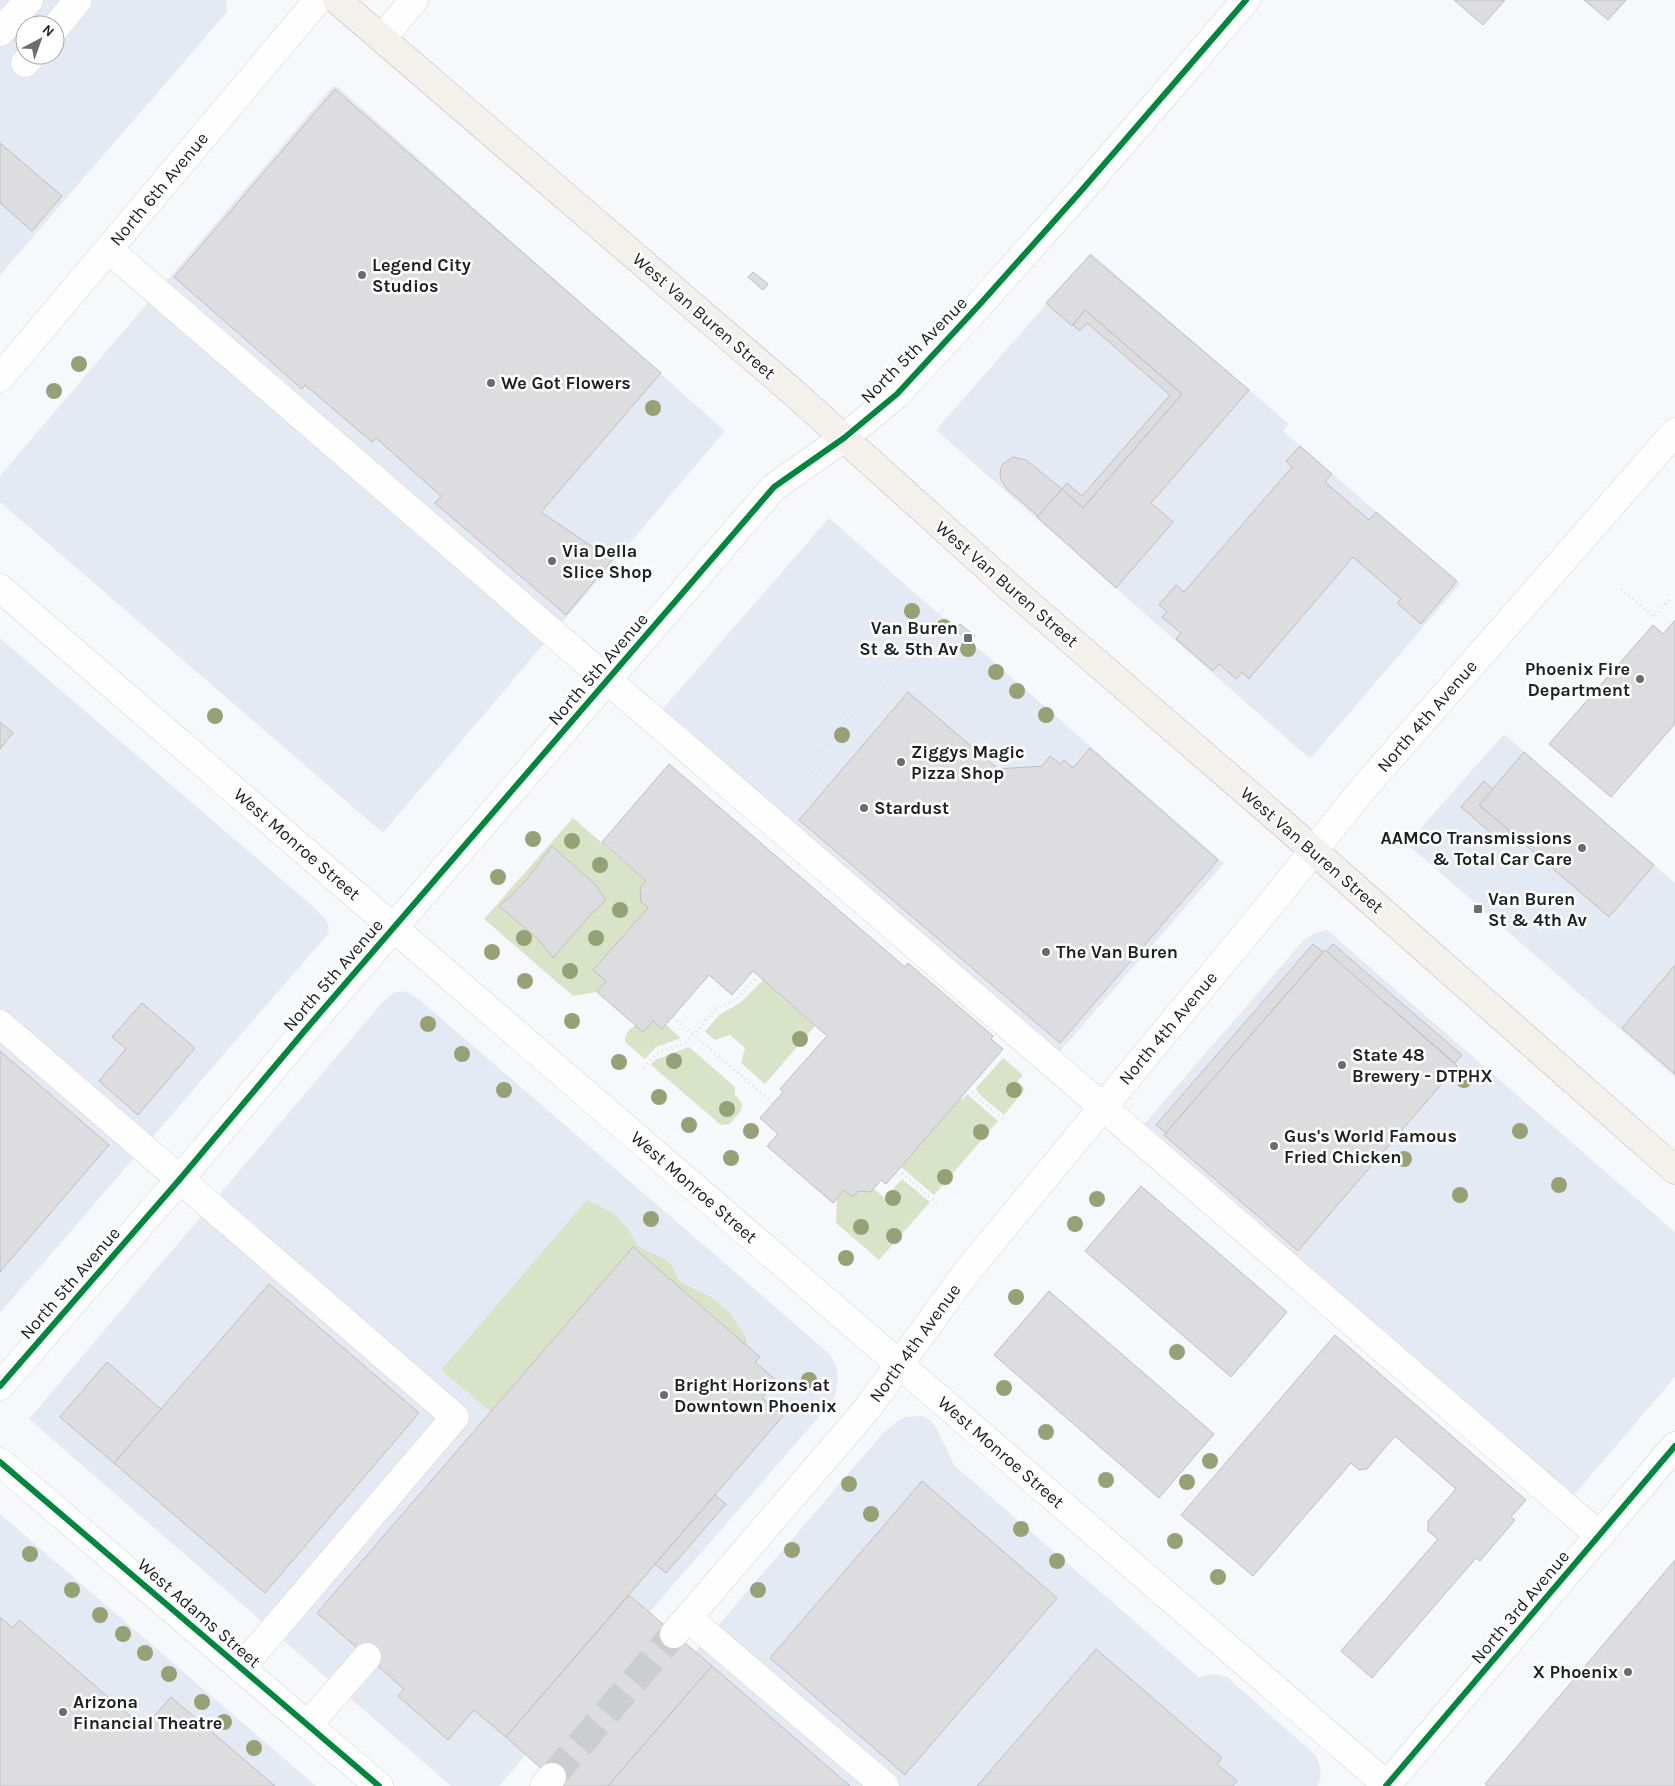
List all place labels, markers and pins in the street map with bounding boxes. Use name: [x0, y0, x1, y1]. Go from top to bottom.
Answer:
place label: Legend City Studios: [372, 254, 471, 297]
marker: Legend City Studios: [356, 269, 368, 281]
place label: We Got Flowers: [501, 372, 631, 394]
marker: We Got Flowers: [485, 377, 497, 389]
place label: Via Della Slice Shop: [562, 540, 652, 583]
marker: Via Della Slice Shop: [546, 555, 558, 567]
place label: Van Buren St & 5th Av: [859, 617, 959, 660]
marker: Van Buren St & 5th Av: [962, 632, 974, 644]
place label: Phoenix Fire Department: [1525, 658, 1630, 701]
marker: Phoenix Fire Department: [1634, 673, 1646, 685]
place label: Ziggys Magic Pizza Shop: [911, 741, 1025, 784]
marker: Ziggys Magic Pizza Shop: [895, 756, 907, 768]
place label: Stardust: [874, 797, 949, 819]
marker: Stardust: [858, 802, 870, 814]
place label: AAMCO Transmissions & Total Car Care: [1380, 827, 1572, 870]
marker: AAMCO Transmissions & Total Car Care: [1576, 842, 1588, 854]
place label: Van Buren St & 4th Av: [1488, 888, 1588, 931]
marker: Van Buren St & 4th Av: [1472, 903, 1484, 915]
place label: The Van Buren: [1056, 941, 1178, 963]
marker: The Van Buren: [1040, 946, 1052, 958]
place label: State 48 Brewery - DTPHX: [1352, 1044, 1493, 1087]
marker: State 48 Brewery - DTPHX: [1336, 1059, 1348, 1071]
place label: Gus's World Famous Fried Chicken: [1284, 1125, 1457, 1168]
marker: Gus's World Famous Fried Chicken: [1268, 1140, 1280, 1152]
place label: Bright Horizons at Downtown Phoenix: [674, 1374, 837, 1417]
marker: Bright Horizons at Downtown Phoenix: [658, 1389, 670, 1401]
place label: X Phoenix: [1533, 1661, 1618, 1683]
marker: X Phoenix: [1622, 1666, 1634, 1678]
place label: Arizona Financial Theatre: [73, 1691, 222, 1734]
marker: Arizona Financial Theatre: [57, 1706, 69, 1718]

